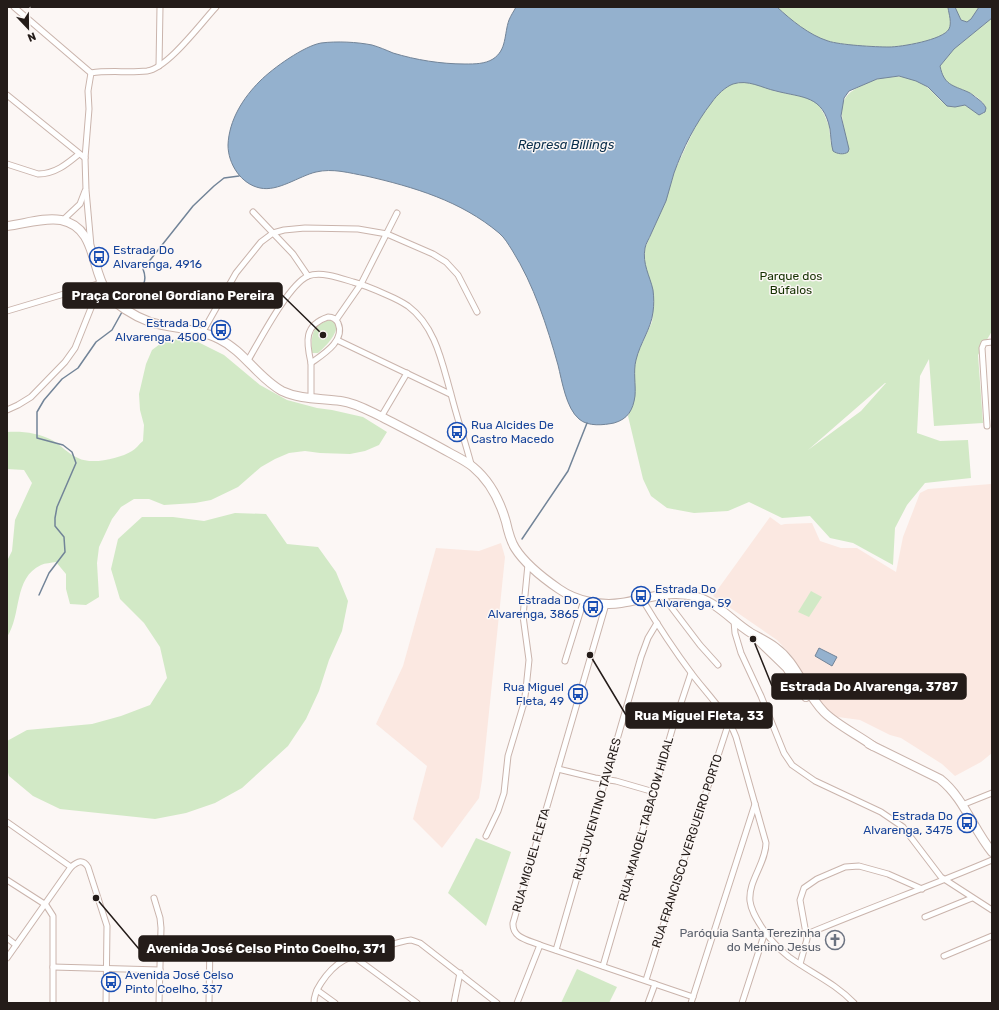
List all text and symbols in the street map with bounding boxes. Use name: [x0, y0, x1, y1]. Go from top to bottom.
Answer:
north arrow: [8, 8, 48, 48]
text: N: [25, 29, 38, 44]
water label: Represa Billings: [518, 137, 615, 153]
place label: Estrada Do Alvarenga, 4916: [113, 243, 202, 271]
bus stop icon: Estrada Do Alvarenga, 4916: [88, 246, 110, 268]
park label: Parque dos Búfalos: [760, 269, 822, 297]
callout: Praça Coronel Gordiano Pereira: [63, 283, 282, 308]
text: Praça Coronel Gordiano Pereira: [72, 288, 274, 303]
place label: Estrada Do Alvarenga, 4500: [115, 316, 207, 344]
bus stop icon: Estrada Do Alvarenga, 4500: [210, 319, 232, 341]
place label: Rua Alcides De Castro Macedo: [471, 418, 554, 446]
bus stop icon: Rua Alcides De Castro Macedo: [446, 421, 468, 443]
place label: Estrada Do Alvarenga, 59: [655, 582, 731, 610]
bus stop icon: Estrada Do Alvarenga, 59: [630, 585, 652, 607]
place label: Estrada Do Alvarenga, 3865: [488, 593, 579, 621]
bus stop icon: Estrada Do Alvarenga, 3865: [582, 596, 604, 618]
callout: Estrada Do Alvarenga, 3787: [772, 674, 966, 699]
text: Estrada Do Alvarenga, 3787: [780, 679, 959, 694]
place label: Rua Miguel Fleta, 49: [503, 680, 564, 708]
bus stop icon: Rua Miguel Fleta, 49: [567, 683, 589, 705]
callout: Rua Miguel Fleta, 33: [626, 703, 772, 728]
text: Rua Miguel Fleta, 33: [634, 708, 764, 723]
street label: RUA MANOEL TABACOW HIDAL: [616, 735, 676, 903]
street label: RUA JUVENTINO TAVARES: [570, 736, 624, 882]
street label: RUA FRANCISCO VERGUEIRO PORTO: [649, 752, 725, 950]
street label: RUA MIGUEL FLETA: [509, 806, 553, 914]
place label: Estrada Do Alvarenga, 3475: [863, 809, 953, 837]
bus stop icon: Estrada Do Alvarenga, 3475: [956, 812, 978, 834]
place label: Paróquia Santa Terezinha do Menino Jesus: [679, 926, 821, 954]
church icon: Paróquia Santa Terezinha do Menino Jesus: [824, 929, 846, 951]
callout: Avenida José Celso Pinto Coelho, 371: [139, 936, 394, 961]
text: Avenida José Celso Pinto Coelho, 371: [147, 941, 385, 956]
place label: Avenida José Celso Pinto Coelho, 337: [125, 968, 234, 996]
bus stop icon: Avenida José Celso Pinto Coelho, 337: [100, 971, 122, 993]

